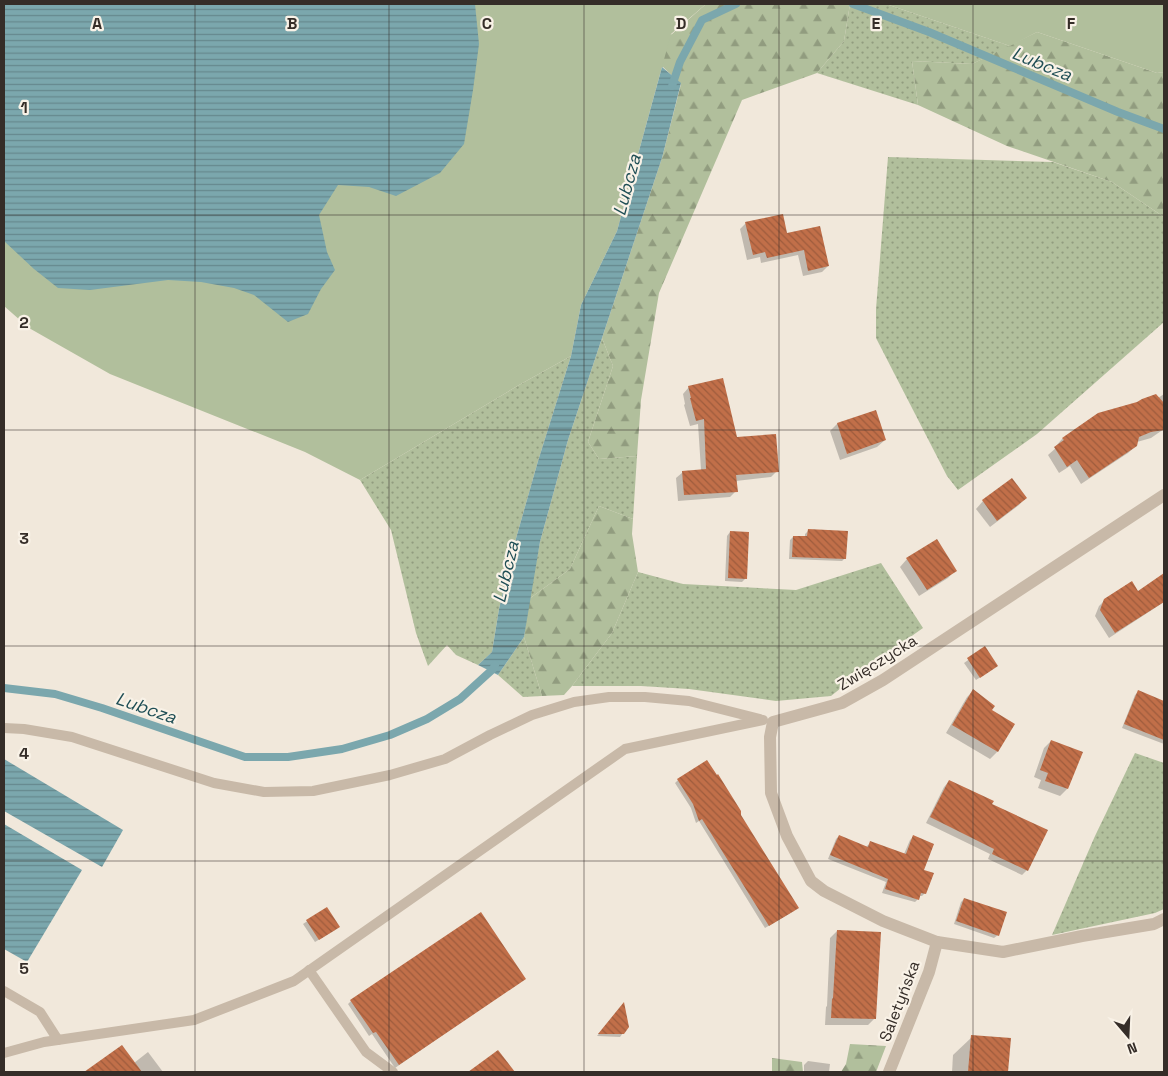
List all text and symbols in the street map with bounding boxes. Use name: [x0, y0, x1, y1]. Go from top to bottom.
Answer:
text: A: [92, 13, 102, 34]
text: B: [287, 13, 297, 34]
text: C: [482, 13, 492, 34]
text: D: [676, 13, 686, 34]
text: E: [872, 13, 881, 34]
text: F: [1067, 13, 1076, 34]
water label: Lubcza: [1009, 41, 1076, 86]
text: 1: [20, 97, 28, 118]
water label: Lubcza: [607, 151, 646, 218]
text: 2: [19, 312, 29, 333]
text: 3: [19, 528, 29, 549]
water label: Lubcza: [487, 538, 524, 605]
street label: Zwięczycka: [834, 630, 921, 695]
water label: Lubcza: [113, 686, 180, 729]
text: 4: [19, 743, 29, 764]
text: 5: [19, 958, 29, 979]
street label: Saletyńska: [874, 958, 925, 1045]
north arrow: [1103, 1011, 1153, 1061]
text: N: [1125, 1038, 1140, 1058]

